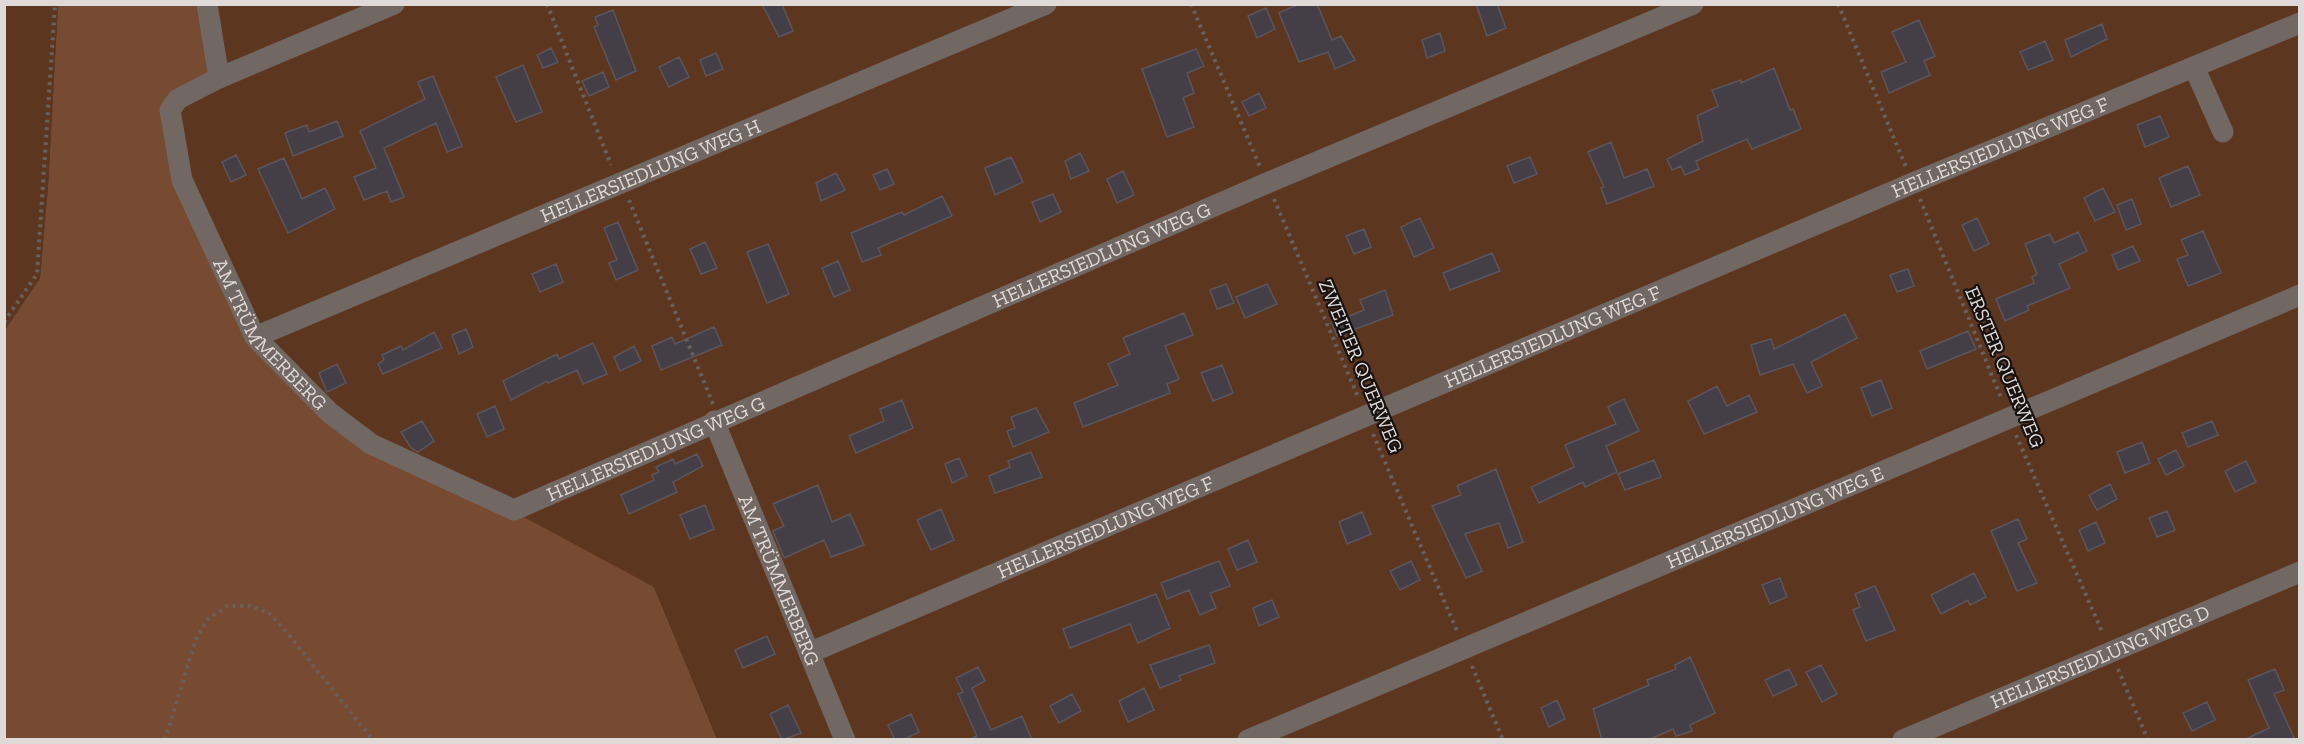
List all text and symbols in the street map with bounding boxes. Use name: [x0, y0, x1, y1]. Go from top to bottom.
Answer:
street label: HELLERSIEDLUNG WEG F: [1888, 91, 2112, 203]
street label: HELLERSIEDLUNG WEG H: [537, 114, 764, 228]
street label: HELLERSIEDLUNG WEG G: [989, 197, 1214, 313]
street label: AM TRÜMMERBERG: [208, 255, 332, 415]
street label: ZWEITER QUERWEG: [1314, 276, 1408, 457]
street label: HELLERSIEDLUNG WEG F: [1441, 280, 1664, 393]
street label: ERSTER QUERWEG: [1960, 283, 2050, 451]
street label: HELLERSIEDLUNG WEG G: [543, 391, 769, 506]
street label: HELLERSIEDLUNG WEG E: [1663, 461, 1887, 574]
street label: HELLERSIEDLUNG WEG F: [994, 470, 1217, 583]
street label: AM TRÜMMERBERG: [733, 491, 825, 669]
street label: HELLERSIEDLUNG WEG D: [1987, 600, 2213, 714]

